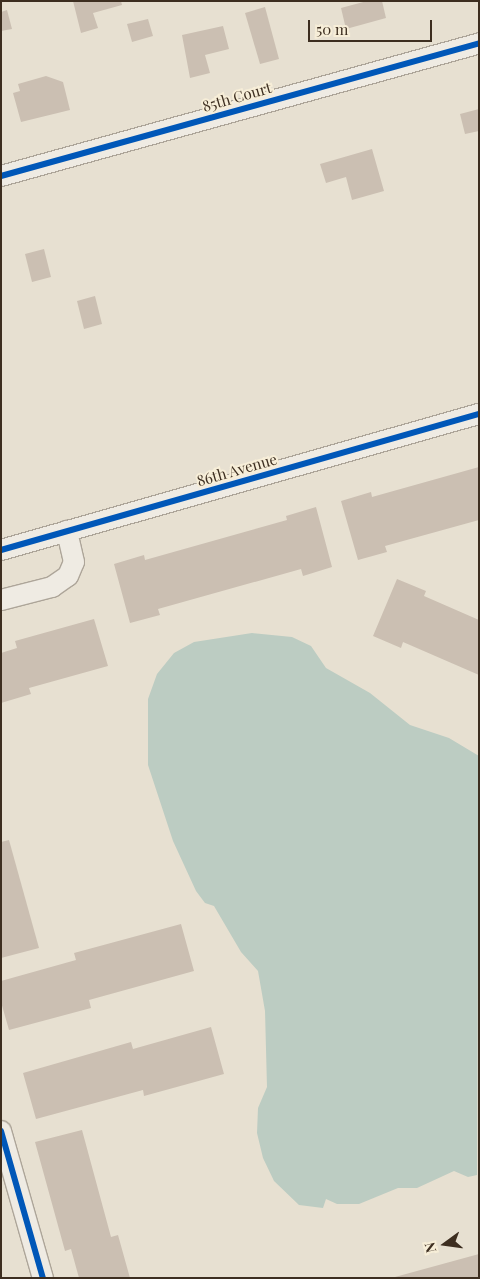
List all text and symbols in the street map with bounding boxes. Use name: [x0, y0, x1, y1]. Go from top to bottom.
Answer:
scale bar: [310, 10, 434, 42]
text: 50 m: [316, 19, 348, 39]
street label: 85th Court: [200, 79, 274, 115]
street label: 86th Avenue: [195, 450, 279, 490]
north arrow: [420, 1219, 470, 1269]
text: N: [420, 1241, 440, 1255]

